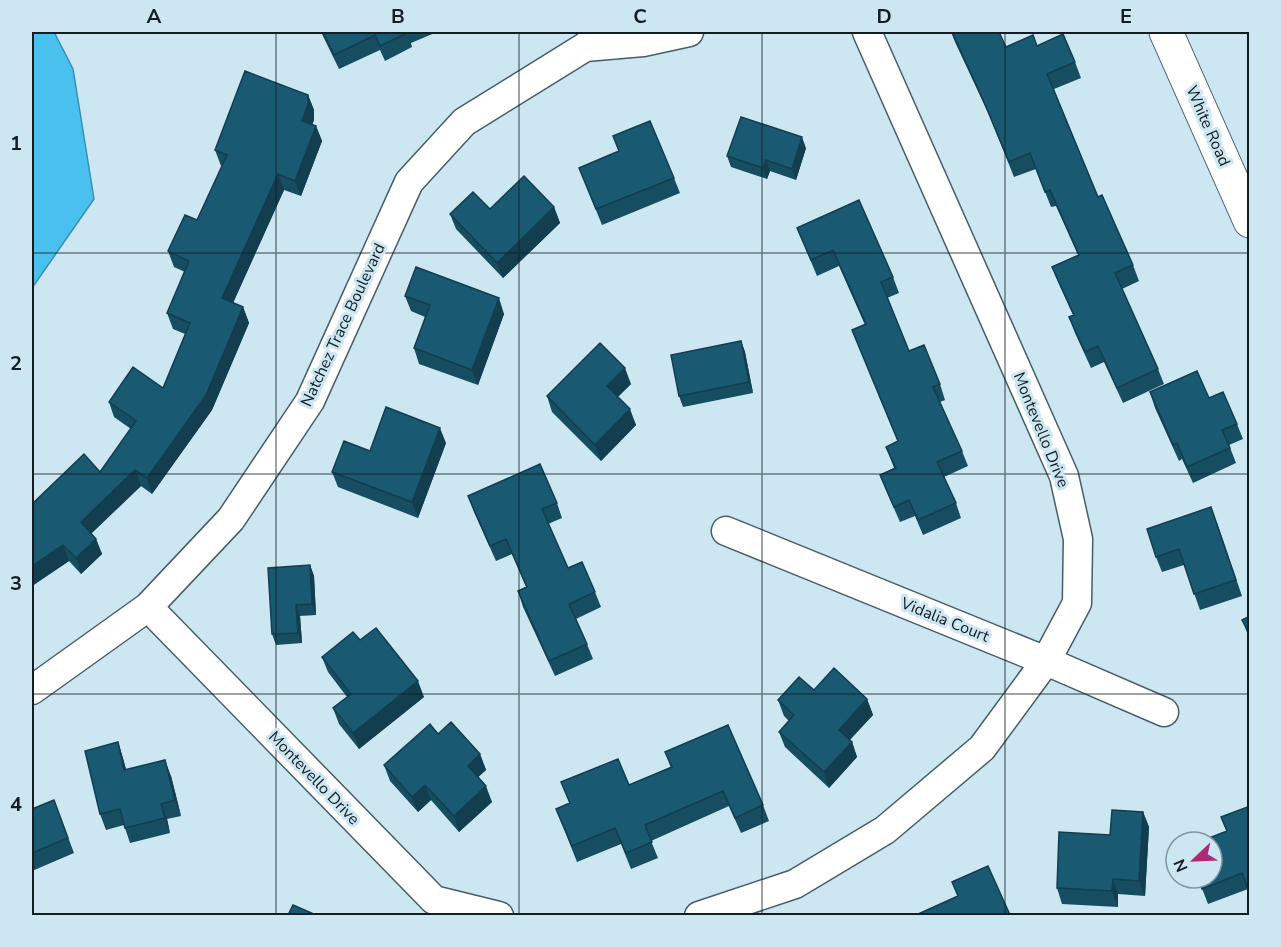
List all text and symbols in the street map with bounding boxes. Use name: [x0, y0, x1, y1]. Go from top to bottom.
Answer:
text: A: [147, 3, 162, 30]
text: B: [391, 3, 405, 30]
text: C: [633, 3, 647, 30]
text: D: [876, 3, 892, 30]
text: E: [1120, 3, 1132, 30]
street label: White Road: [1181, 82, 1235, 170]
text: 1: [10, 130, 22, 157]
street label: Natchez Trace Boulevard: [295, 240, 391, 410]
text: 2: [10, 350, 22, 377]
street label: Montevello Drive: [1008, 369, 1074, 491]
text: 3: [10, 570, 22, 597]
street label: Vidalia Court: [897, 592, 993, 648]
street label: Montevello Drive: [264, 726, 364, 830]
text: 4: [10, 791, 22, 818]
north arrow: [1164, 830, 1224, 890]
text: N: [1169, 856, 1194, 875]

